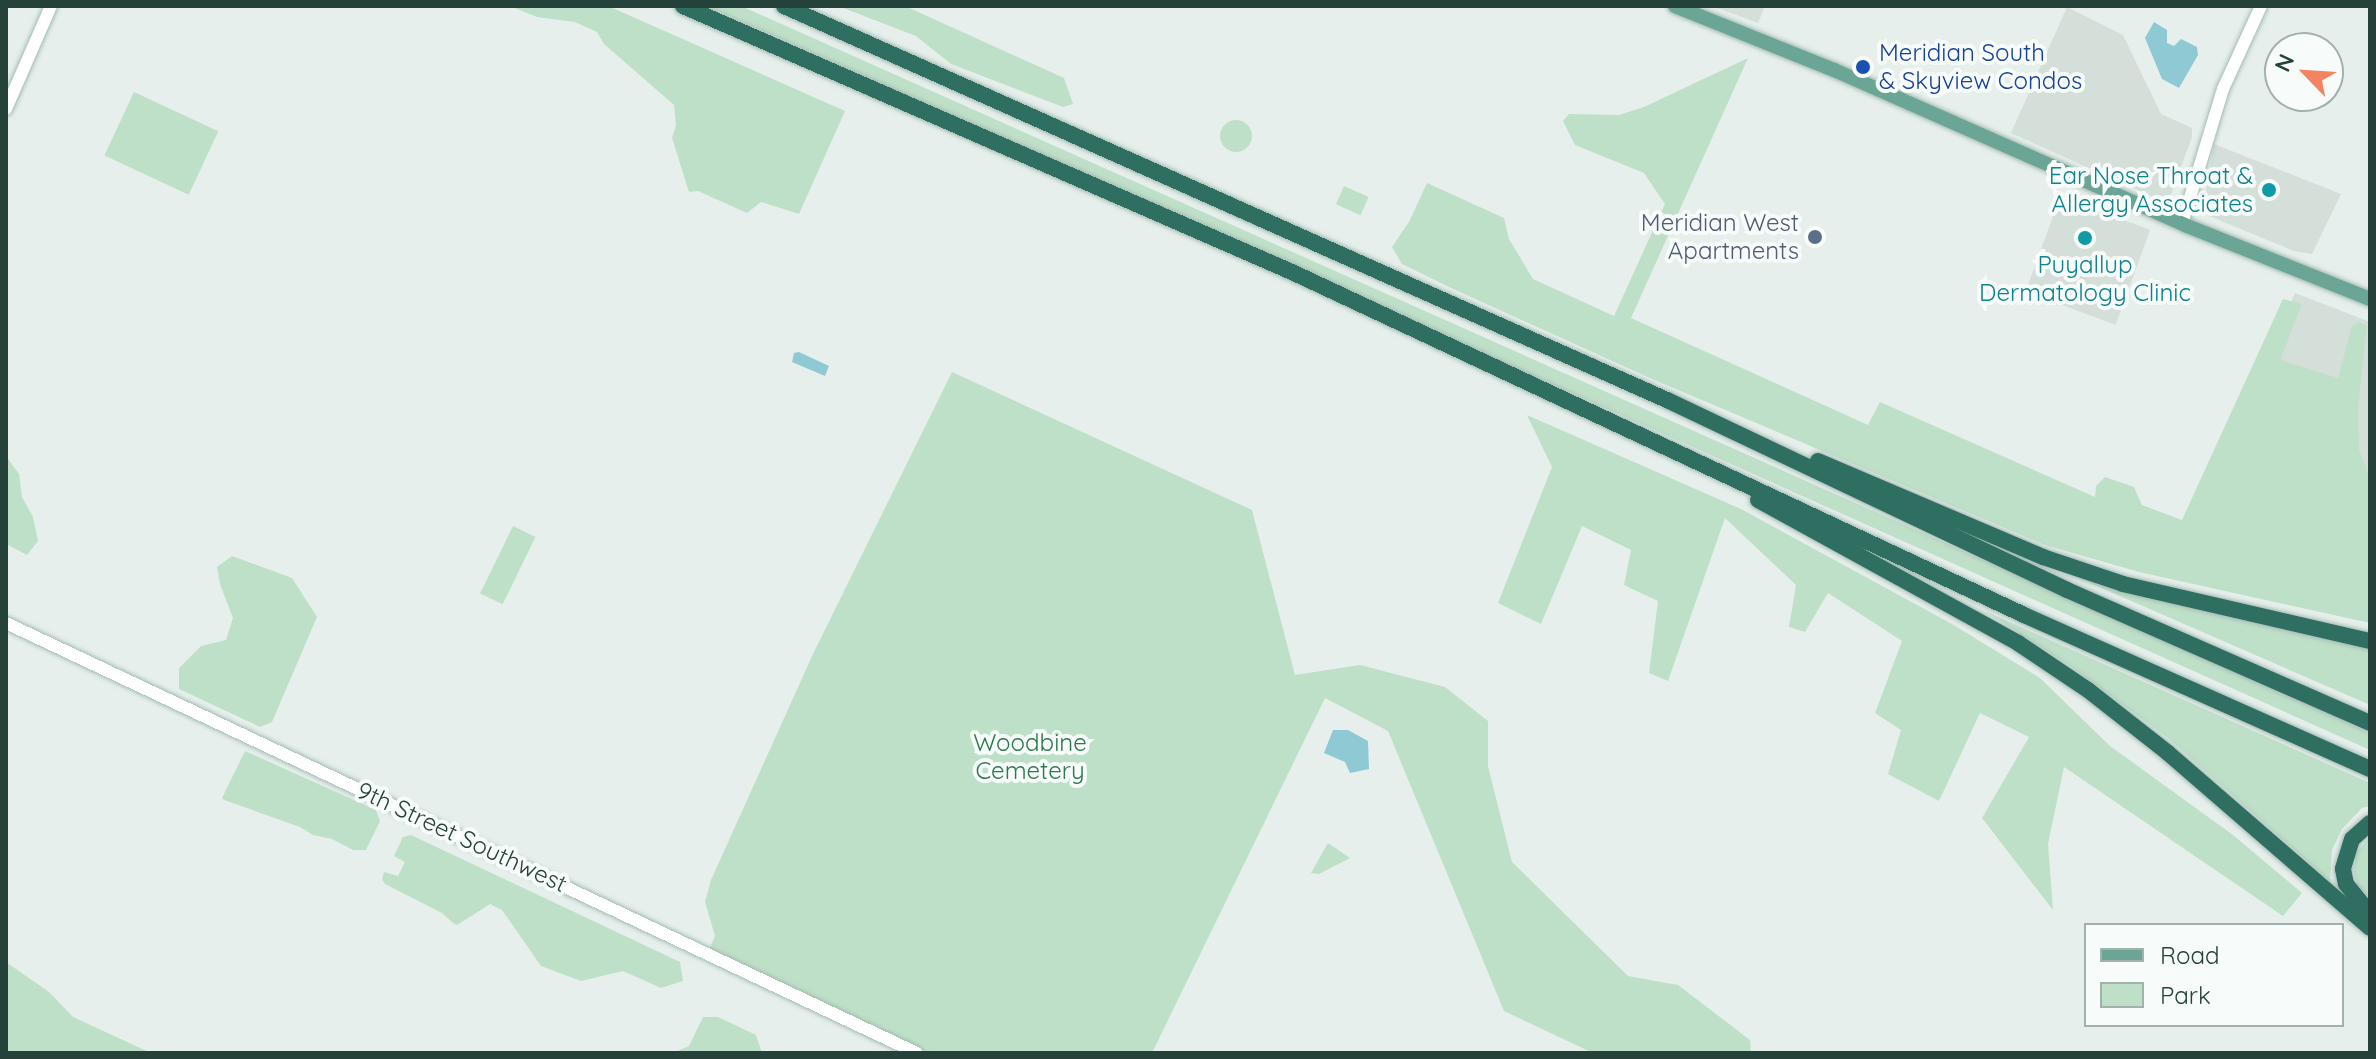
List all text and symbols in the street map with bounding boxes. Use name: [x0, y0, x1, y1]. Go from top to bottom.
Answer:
north arrow: [2264, 32, 2344, 112]
place label: Meridian South & Skyview Condos: [1879, 39, 2082, 95]
text: N: [2268, 49, 2300, 76]
marker: Meridian South & Skyview Condos: [1854, 58, 1872, 76]
place label: Ear Nose Throat & Allergy Associates: [2049, 162, 2253, 218]
marker: Ear Nose Throat & Allergy Associates: [2260, 181, 2278, 199]
place label: Meridian West Apartments: [1641, 209, 1799, 265]
marker: Meridian West Apartments: [1806, 228, 1824, 246]
marker: Puyallup Dermatology Clinic: [2076, 229, 2094, 247]
place label: Puyallup Dermatology Clinic: [1979, 251, 2191, 307]
park label: Woodbine Cemetery: [973, 729, 1087, 785]
street label: 9th Street Southwest: [352, 776, 572, 898]
legend: [2084, 923, 2344, 1027]
text: Road: [2160, 940, 2220, 970]
text: Park: [2160, 980, 2211, 1010]

